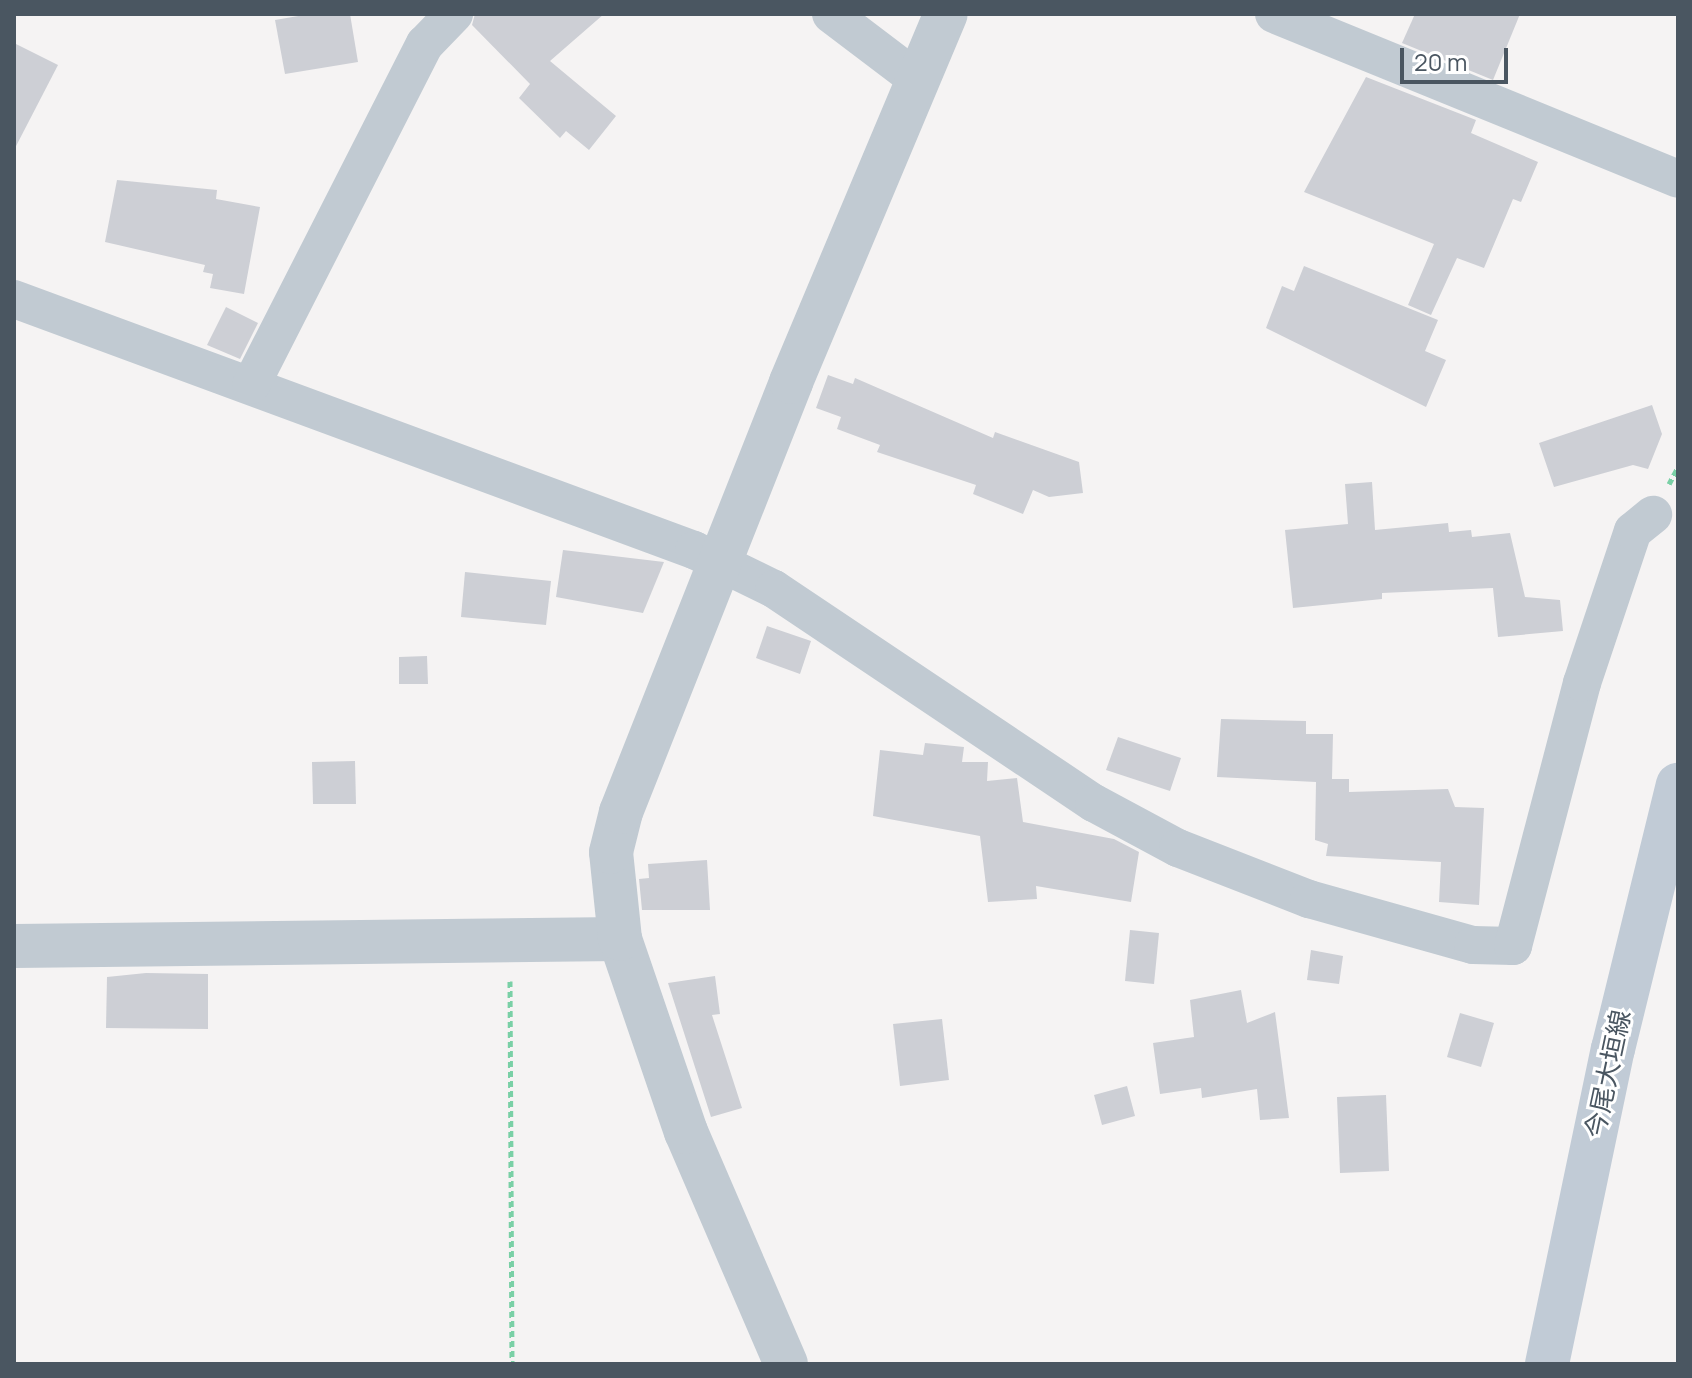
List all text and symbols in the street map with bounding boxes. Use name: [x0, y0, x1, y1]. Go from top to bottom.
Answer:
scale bar: [1404, 32, 1512, 82]
text: 20 m: [1414, 45, 1467, 78]
street label: 今尾大垣線: [1579, 1007, 1637, 1141]

